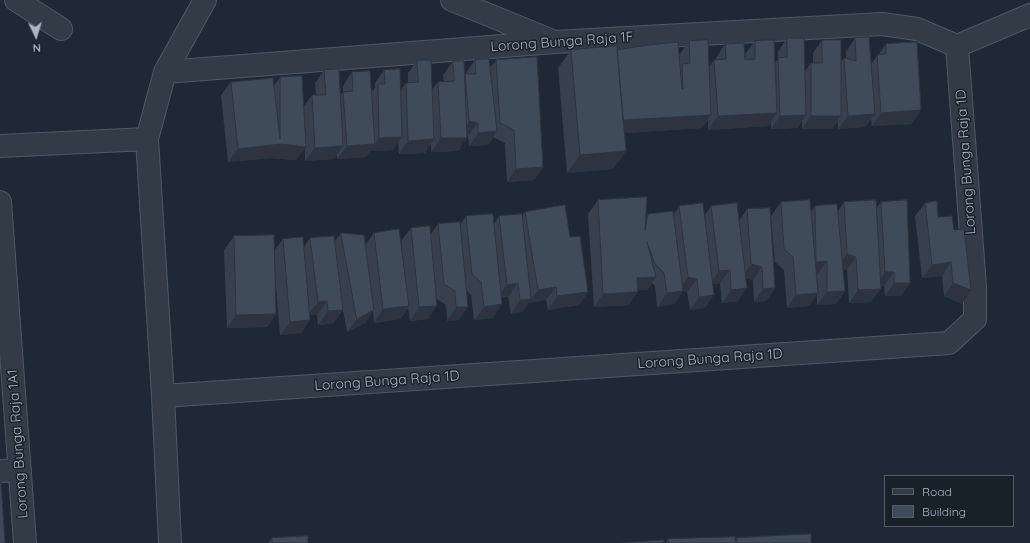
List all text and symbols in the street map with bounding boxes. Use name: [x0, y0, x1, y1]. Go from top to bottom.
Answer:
north arrow: [16, 16, 56, 56]
street label: Lorong Bunga Raja 1F: [490, 29, 634, 55]
text: N: [32, 41, 41, 55]
street label: Lorong Bunga Raja 1D: [953, 89, 979, 235]
street label: Lorong Bunga Raja 1D: [637, 346, 783, 372]
street label: Lorong Bunga Raja 1D: [314, 368, 460, 394]
street label: Lorong Bunga Raja 1A1: [4, 369, 32, 519]
legend: [884, 475, 1014, 527]
text: Road: [922, 484, 952, 499]
text: Building: [922, 504, 966, 519]

